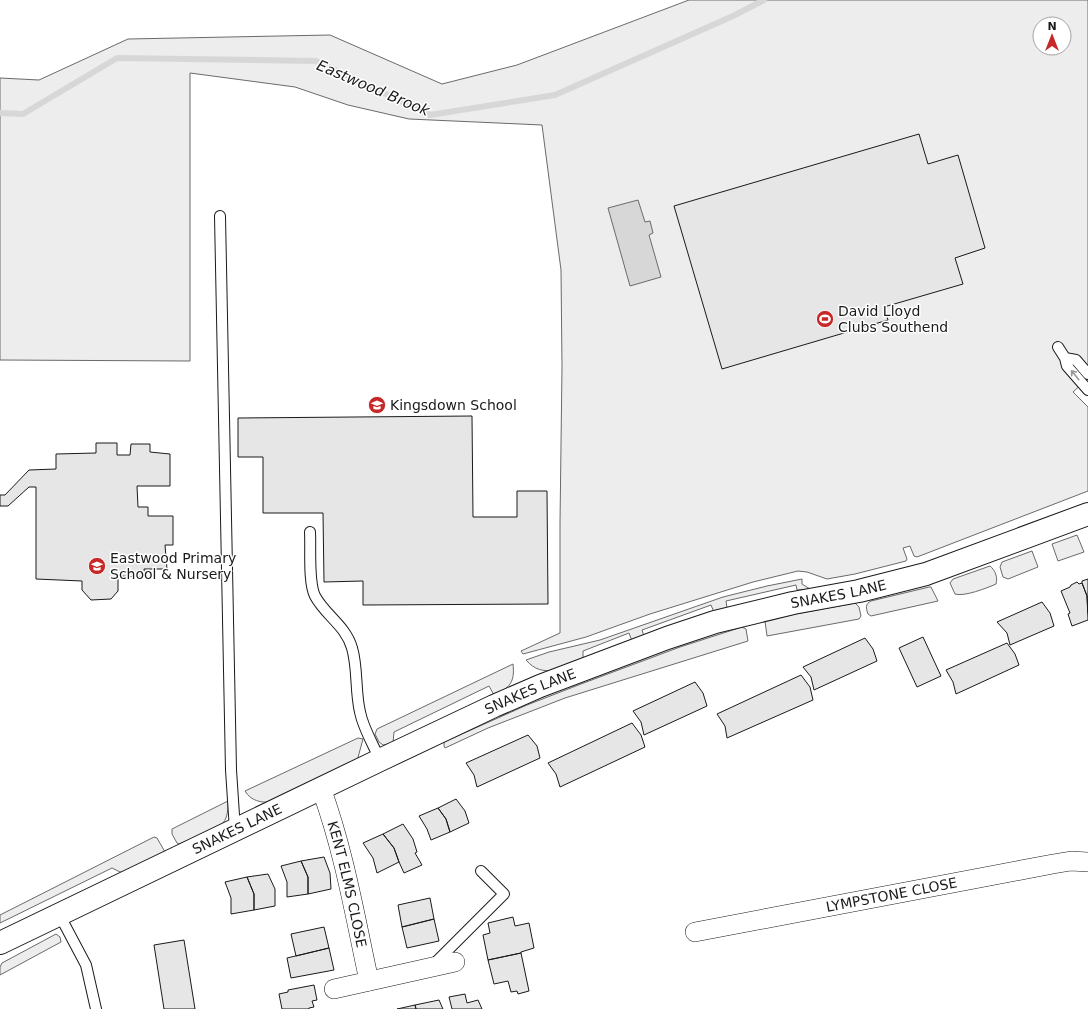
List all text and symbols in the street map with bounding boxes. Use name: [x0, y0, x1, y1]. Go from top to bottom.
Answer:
north arrow: [1032, 16, 1072, 56]
text: N: [1047, 20, 1057, 33]
water label: Eastwood Brook: [314, 56, 433, 120]
place label: David Lloyd Clubs Southend: [838, 303, 948, 335]
sports icon: David Lloyd Clubs Southend: [815, 309, 835, 329]
one-way arrow: [1070, 370, 1079, 381]
school or university icon: Kingsdown School: [367, 395, 387, 415]
place label: Kingsdown School: [390, 397, 517, 413]
place label: Eastwood Primary School & Nursery: [110, 550, 236, 582]
school or university icon: Eastwood Primary School & Nursery: [87, 556, 107, 576]
street label: SNAKES LANE: [789, 576, 888, 611]
street label: SNAKES LANE: [482, 665, 578, 717]
street label: SNAKES LANE: [190, 801, 284, 857]
street label: KENT ELMS CLOSE: [324, 819, 370, 949]
street label: LYMPSTONE CLOSE: [825, 874, 958, 915]

